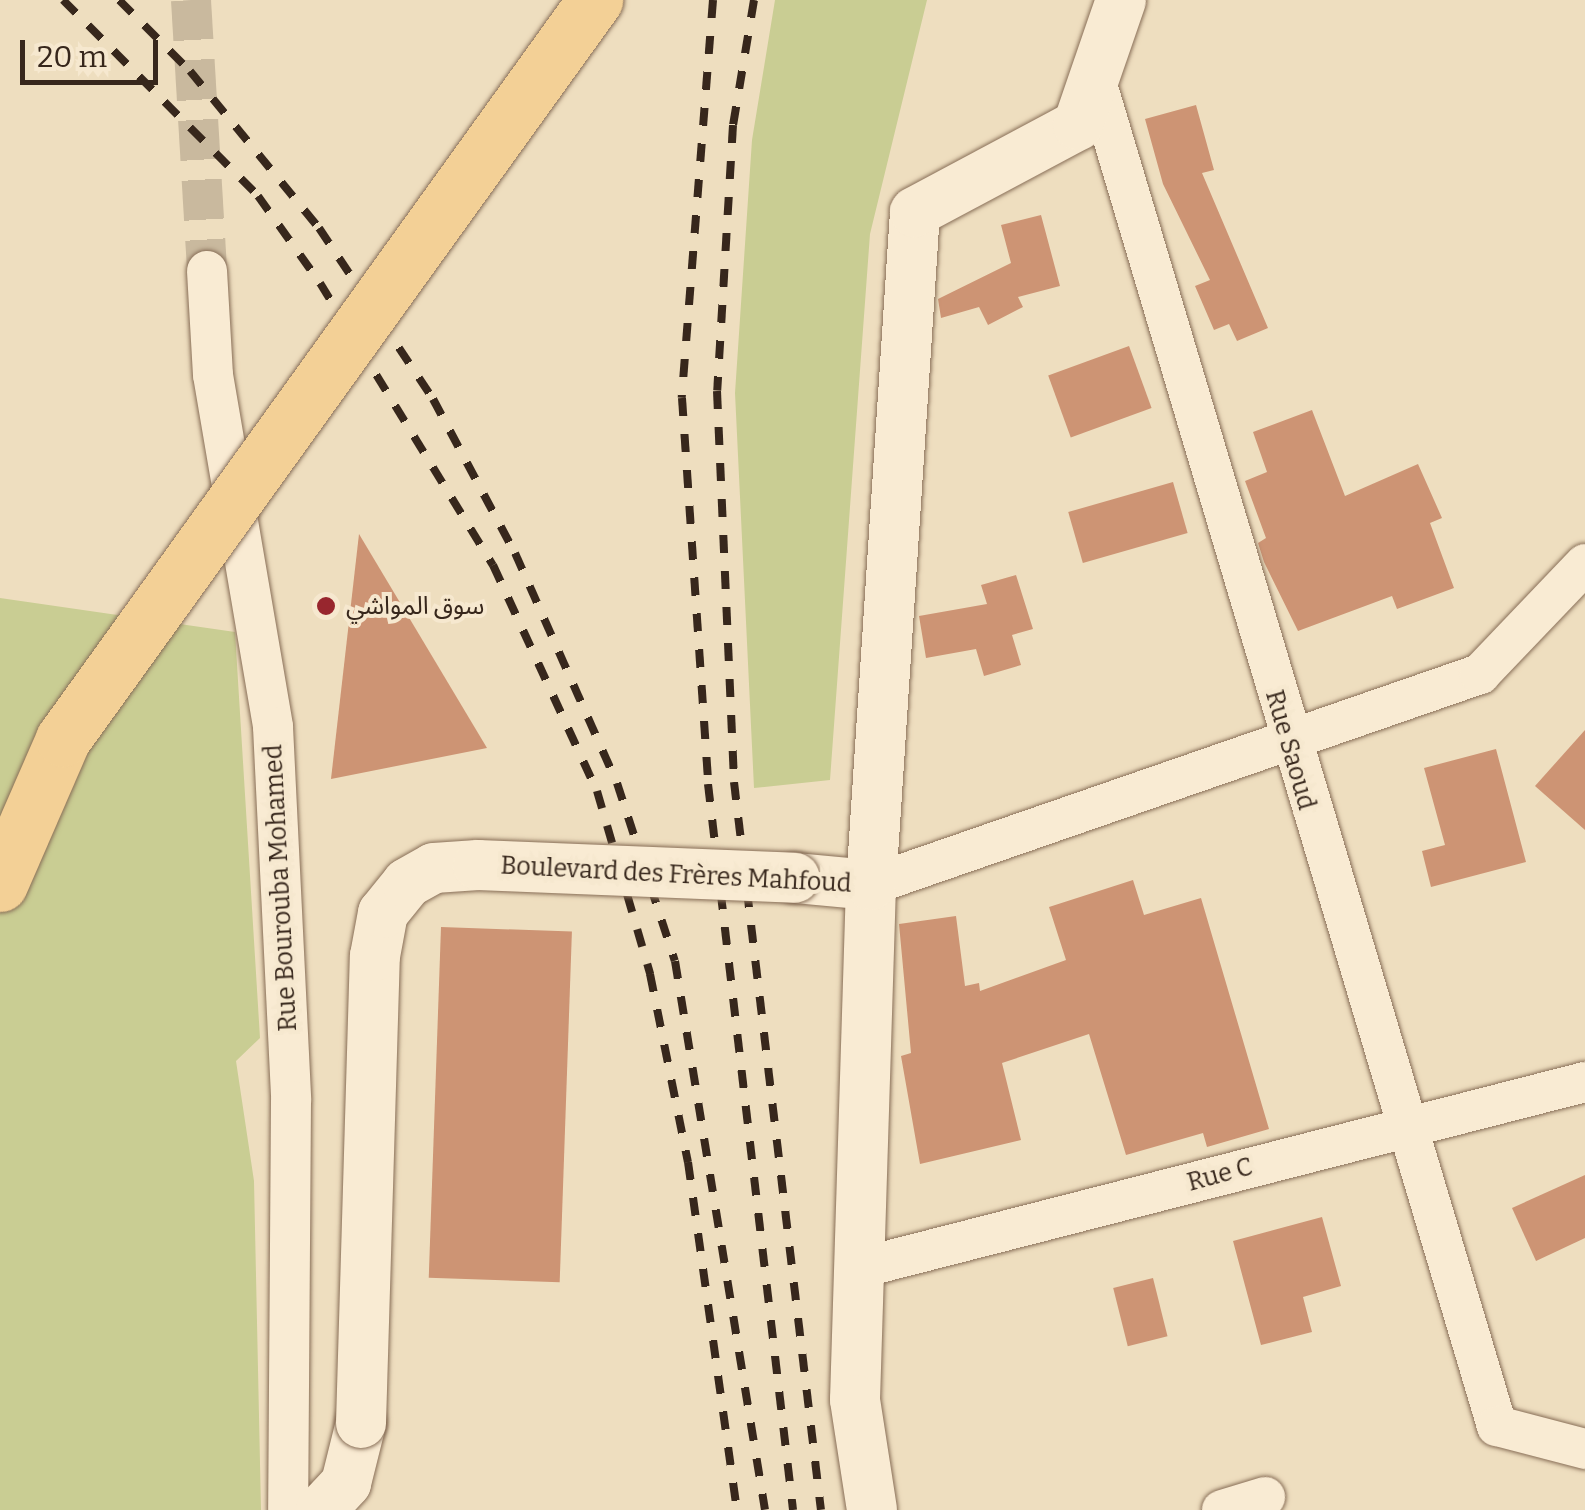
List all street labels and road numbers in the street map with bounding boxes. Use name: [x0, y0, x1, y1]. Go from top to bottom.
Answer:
street label: Rue Saoud: [1259, 687, 1321, 813]
street label: Rue Bourouba Mohamed: [259, 744, 303, 1032]
street label: Boulevard des Frères Mahfoud: [500, 851, 852, 899]
street label: Rue C: [1184, 1152, 1256, 1198]

